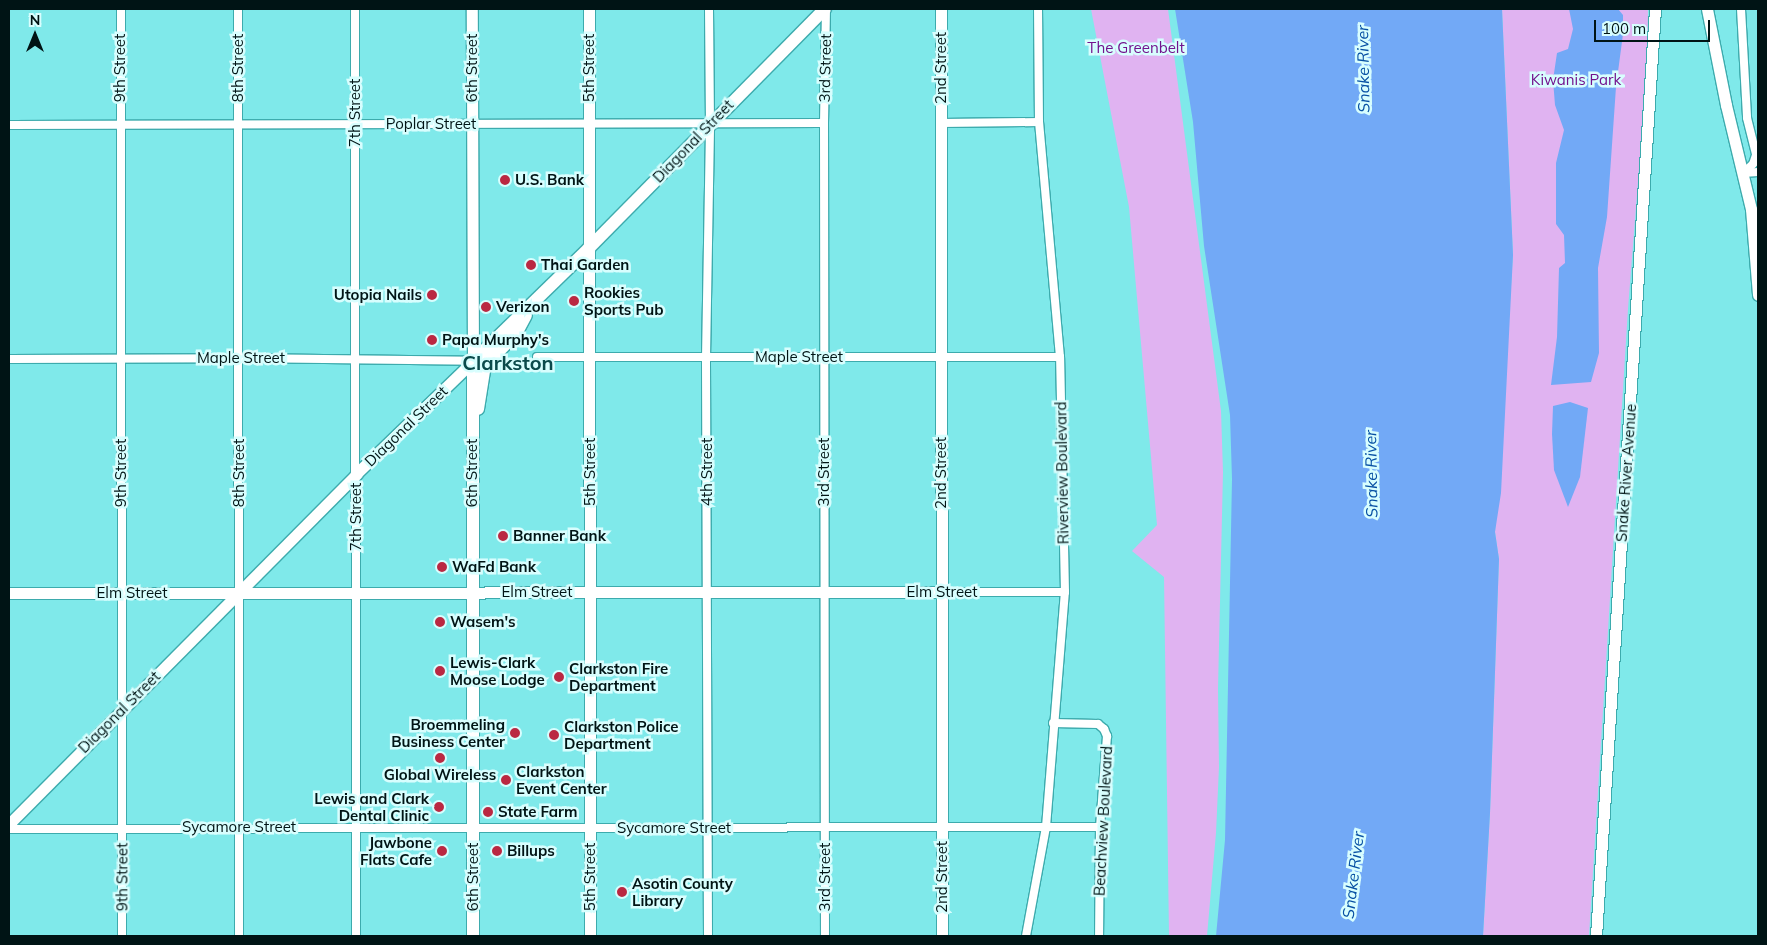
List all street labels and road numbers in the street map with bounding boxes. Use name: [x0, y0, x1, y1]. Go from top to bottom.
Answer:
street label: 2nd Street: [932, 32, 950, 104]
street label: 3rd Street: [815, 33, 835, 103]
street label: 9th Street: [111, 34, 129, 102]
street label: 8th Street: [229, 34, 247, 102]
street label: 6th Street: [463, 34, 481, 102]
street label: 5th Street: [580, 34, 598, 102]
street label: 7th Street: [346, 79, 364, 147]
street label: Diagonal Street: [649, 96, 737, 186]
street label: Poplar Street: [386, 115, 476, 133]
street label: Maple Street: [755, 348, 843, 366]
street label: Maple Street: [197, 349, 285, 367]
street label: Diagonal Street: [361, 382, 451, 470]
street label: Riverview Boulevard: [1052, 402, 1072, 544]
street label: Snake River Avenue: [1612, 403, 1640, 543]
street label: 2nd Street: [932, 437, 950, 509]
street label: 5th Street: [581, 438, 599, 506]
street label: 4th Street: [698, 438, 716, 506]
street label: 3rd Street: [815, 438, 833, 506]
street label: 9th Street: [112, 439, 130, 507]
street label: 8th Street: [230, 439, 248, 507]
street label: 6th Street: [463, 439, 481, 507]
street label: 7th Street: [347, 483, 365, 551]
street label: Elm Street: [502, 583, 572, 601]
street label: Elm Street: [907, 583, 977, 601]
street label: Elm Street: [97, 584, 167, 602]
street label: Diagonal Street: [74, 667, 164, 757]
street label: Beachview Boulevard: [1090, 745, 1116, 897]
street label: Sycamore Street: [182, 818, 296, 836]
street label: Sycamore Street: [617, 819, 731, 837]
street label: 2nd Street: [933, 841, 951, 913]
street label: 9th Street: [113, 843, 131, 911]
street label: 6th Street: [464, 843, 482, 911]
street label: 5th Street: [581, 843, 599, 911]
street label: 3rd Street: [816, 843, 834, 911]

